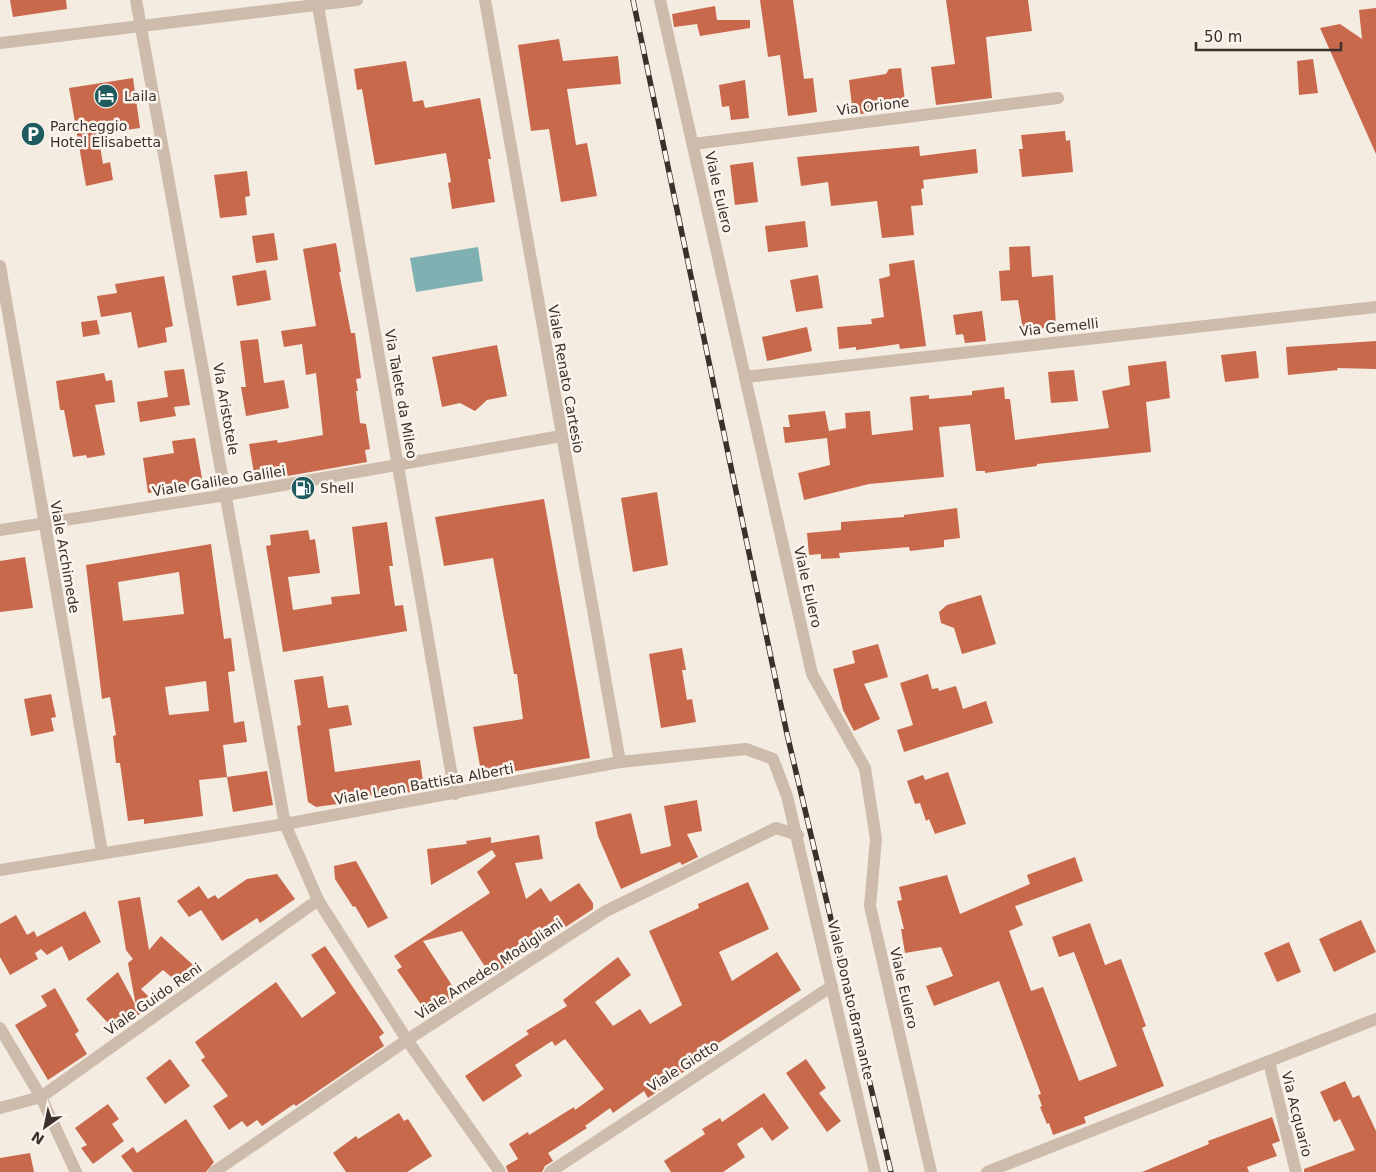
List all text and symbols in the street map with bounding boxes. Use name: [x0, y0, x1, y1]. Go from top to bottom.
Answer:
scale bar: [1196, 20, 1341, 52]
text: 50 m: [1204, 28, 1242, 46]
hotel icon: Laila: [93, 83, 119, 109]
place label: Laila: [124, 88, 157, 104]
street label: Via Orione: [836, 94, 910, 118]
place label: Parcheggio Hotel Elisabetta: [50, 118, 161, 150]
parking icon: Parcheggio Hotel Elisabetta: [20, 121, 46, 147]
street label: Viale Eulero: [702, 150, 736, 234]
street label: Viale Renato Cartesio: [545, 304, 587, 454]
street label: Via Gemelli: [1019, 315, 1099, 339]
street label: Via Talete da Mileo: [382, 328, 420, 460]
street label: Via Aristotele: [210, 362, 242, 456]
street label: Viale Galileo Galilei: [151, 463, 287, 499]
fuel station icon: Shell: [290, 475, 316, 501]
place label: Shell: [320, 480, 354, 496]
street label: Viale Archimede: [47, 500, 83, 614]
street label: Viale Eulero: [791, 545, 825, 629]
street label: Viale Leon Battista Alberti: [333, 760, 515, 808]
street label: Viale Amedeo Modigliani: [412, 915, 566, 1023]
street label: Viale Donato Bramante: [825, 919, 877, 1081]
street label: Viale Eulero: [887, 946, 921, 1030]
street label: Viale Guido Reni: [101, 960, 205, 1038]
street label: Viale Giotto: [644, 1037, 722, 1095]
street label: Via Acquario: [1279, 1069, 1315, 1159]
north arrow: [20, 1102, 70, 1152]
text: N: [29, 1128, 47, 1148]

